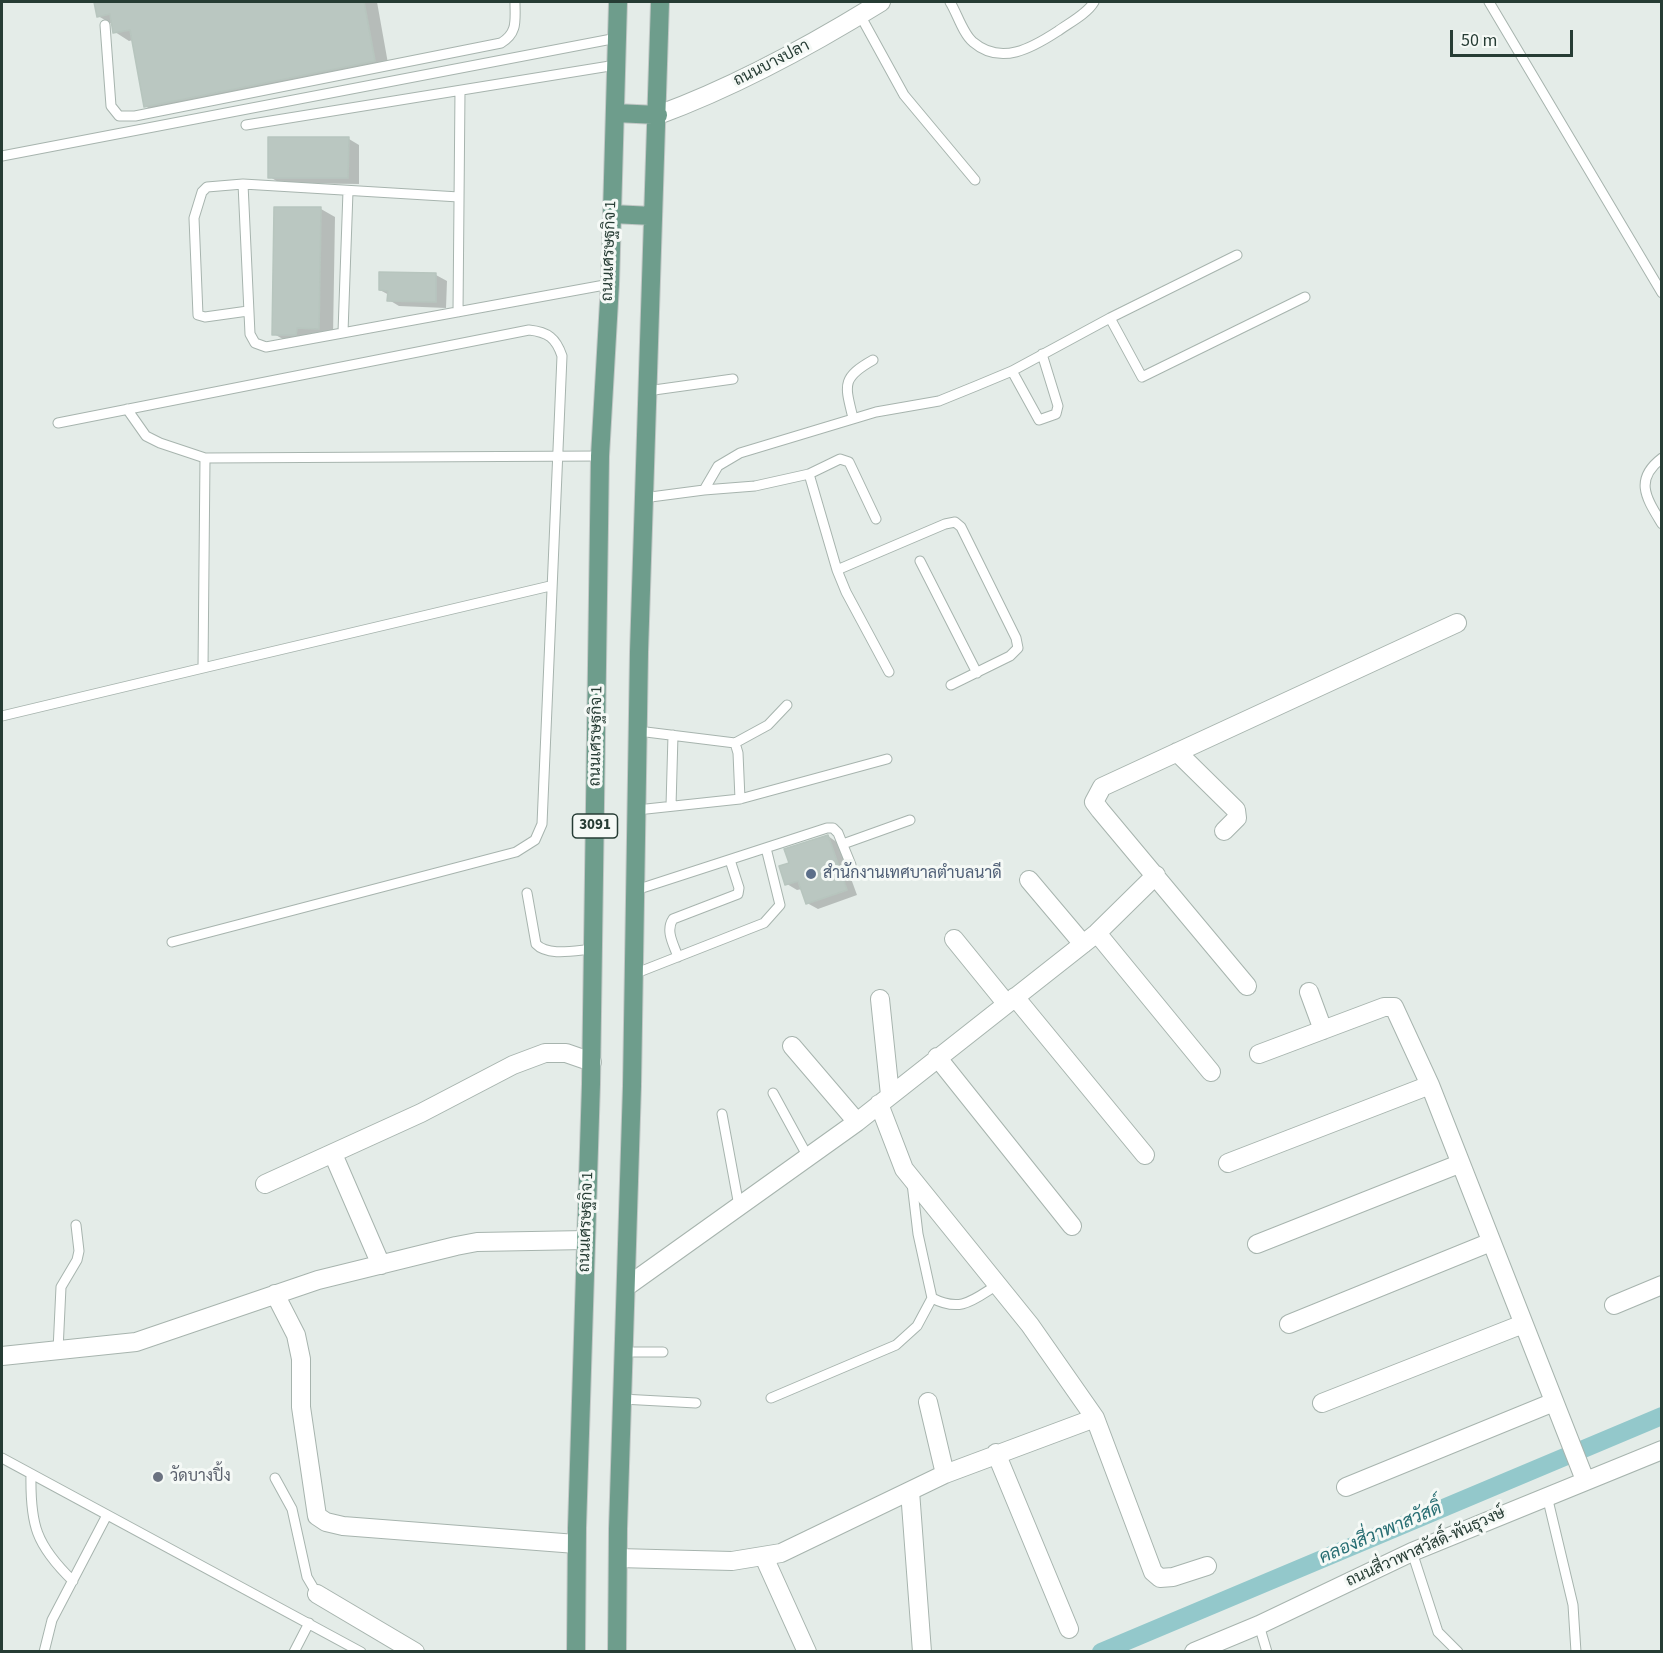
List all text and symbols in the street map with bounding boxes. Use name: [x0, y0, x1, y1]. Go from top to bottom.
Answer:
scale bar: [1453, 18, 1576, 56]
text: 50 m: [1461, 28, 1497, 53]
street label: ถนนบางปลา: [731, 37, 813, 91]
street label: ถนนเศรษฐกิจ 1: [599, 200, 621, 302]
street label: ถนนเศรษฐกิจ 1: [587, 685, 607, 787]
road number: 3091: [572, 814, 618, 838]
place label: สำนักงานเทศบาลตำบลนาดี: [823, 864, 1002, 884]
marker: สำนักงานเทศบาลตำบลนาดี: [804, 867, 818, 881]
street label: ถนนเศรษฐกิจ 1: [576, 1171, 598, 1273]
place label: วัดบางปิ้ง: [170, 1467, 231, 1487]
marker: วัดบางปิ้ง: [151, 1470, 165, 1484]
water label: คลองสี่วาพาสวัสดิ์: [1317, 1498, 1445, 1570]
street label: ถนนสี่วาพาสวัสดิ์-พันธุวงษ์: [1344, 1504, 1508, 1592]

